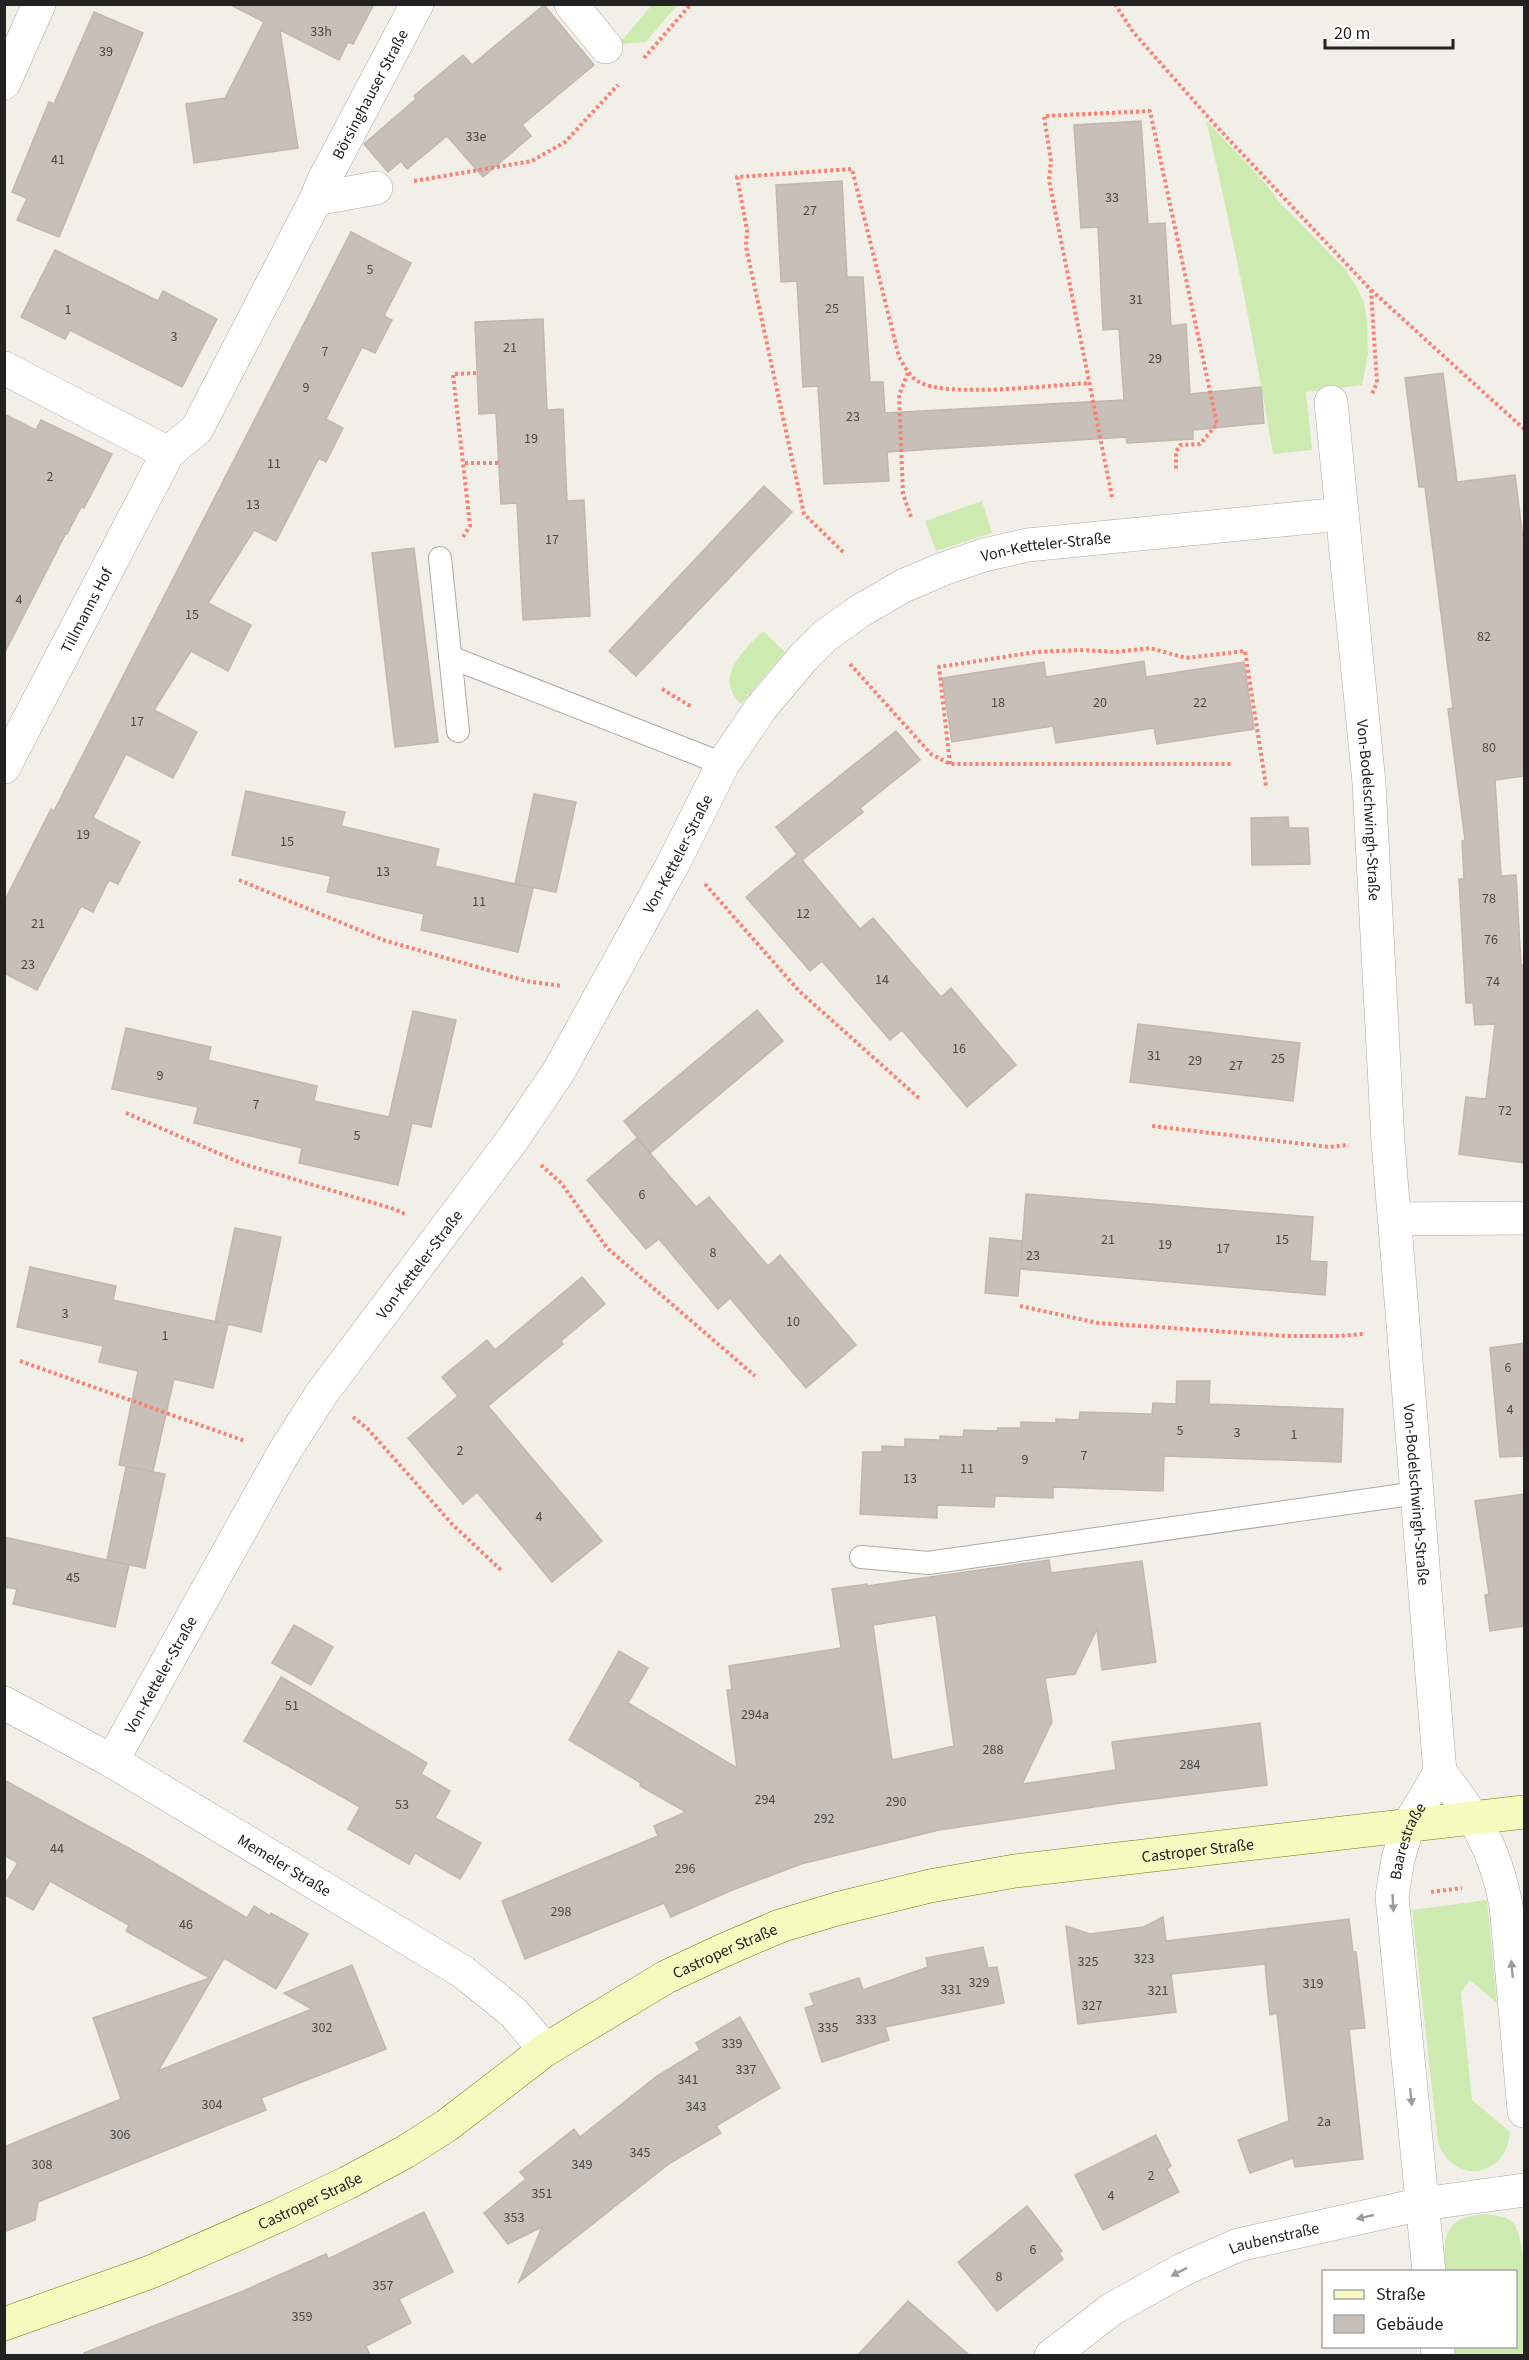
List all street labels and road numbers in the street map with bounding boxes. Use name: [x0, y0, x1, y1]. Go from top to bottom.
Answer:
street label: Börsinghauser Straße: [327, 25, 414, 163]
street label: Von-Ketteler-Straße: [979, 527, 1112, 567]
street label: Tillmanns Hof: [55, 563, 119, 657]
street label: Von-Bodelschwingh-Straße: [1351, 718, 1385, 902]
street label: Von-Ketteler-Straße: [638, 791, 718, 918]
street label: Von-Ketteler-Straße: [371, 1206, 468, 1324]
street label: Von-Bodelschwingh-Straße: [1398, 1403, 1435, 1586]
street label: Von-Ketteler-Straße: [119, 1612, 203, 1738]
street label: Baarestraße: [1385, 1799, 1432, 1882]
street label: Memeler Straße: [233, 1829, 335, 1902]
street label: Castroper Straße: [1140, 1833, 1255, 1868]
street label: Castroper Straße: [669, 1918, 781, 1985]
street label: Castroper Straße: [255, 2167, 366, 2235]
street label: Laubenstraße: [1225, 2217, 1321, 2260]

